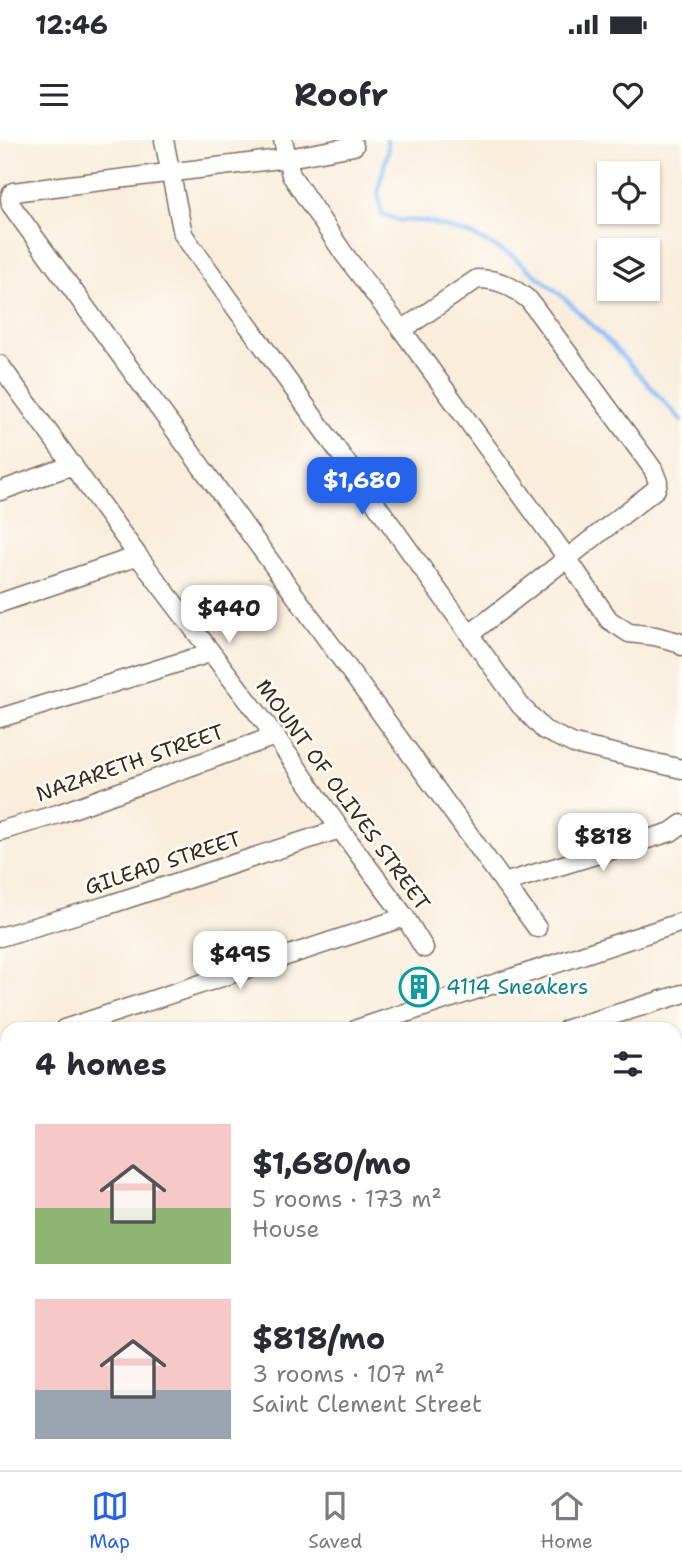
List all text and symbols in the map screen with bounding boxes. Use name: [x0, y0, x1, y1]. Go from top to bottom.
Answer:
text: 12:46: [35, 7, 108, 42]
text: Roofr: [294, 73, 388, 116]
icon: menu: [35, 76, 73, 114]
icon: heart: [609, 76, 647, 114]
map controls: [597, 161, 660, 301]
button: locate: [597, 161, 660, 224]
button: layers: [597, 238, 660, 301]
pin: $1,680: [305, 458, 419, 517]
text: $1,680: [323, 465, 401, 495]
pin: $440: [188, 586, 270, 645]
text: $440: [197, 593, 261, 623]
street label: MOUNT OF OLIVES STREET: [250, 674, 436, 916]
street label: NAZARETH STREET: [32, 718, 228, 808]
pin: $818: [562, 814, 644, 873]
text: $818: [574, 821, 632, 851]
street label: GILEAD STREET: [81, 824, 245, 902]
pin: $495: [199, 932, 281, 991]
text: $495: [209, 939, 271, 969]
building icon: 4114 Sneakers: [398, 966, 440, 1008]
place label: 4114 Sneakers: [446, 973, 589, 1001]
text: 4 homes: [35, 1044, 167, 1085]
icon: filters: [609, 1045, 647, 1083]
text: $1,680/mo: [252, 1143, 411, 1184]
icon: home: [91, 1152, 175, 1236]
text: 5 rooms · 173 m²: [252, 1184, 442, 1214]
text: House: [252, 1214, 320, 1244]
text: $818/mo: [252, 1318, 385, 1359]
icon: home: [91, 1327, 175, 1411]
text: 3 rooms · 107 m²: [252, 1359, 445, 1389]
text: Saint Clement Street: [252, 1389, 482, 1419]
tab: Map: [89, 1487, 130, 1554]
tab: Saved: [308, 1487, 362, 1554]
tab: Home: [541, 1487, 593, 1554]

